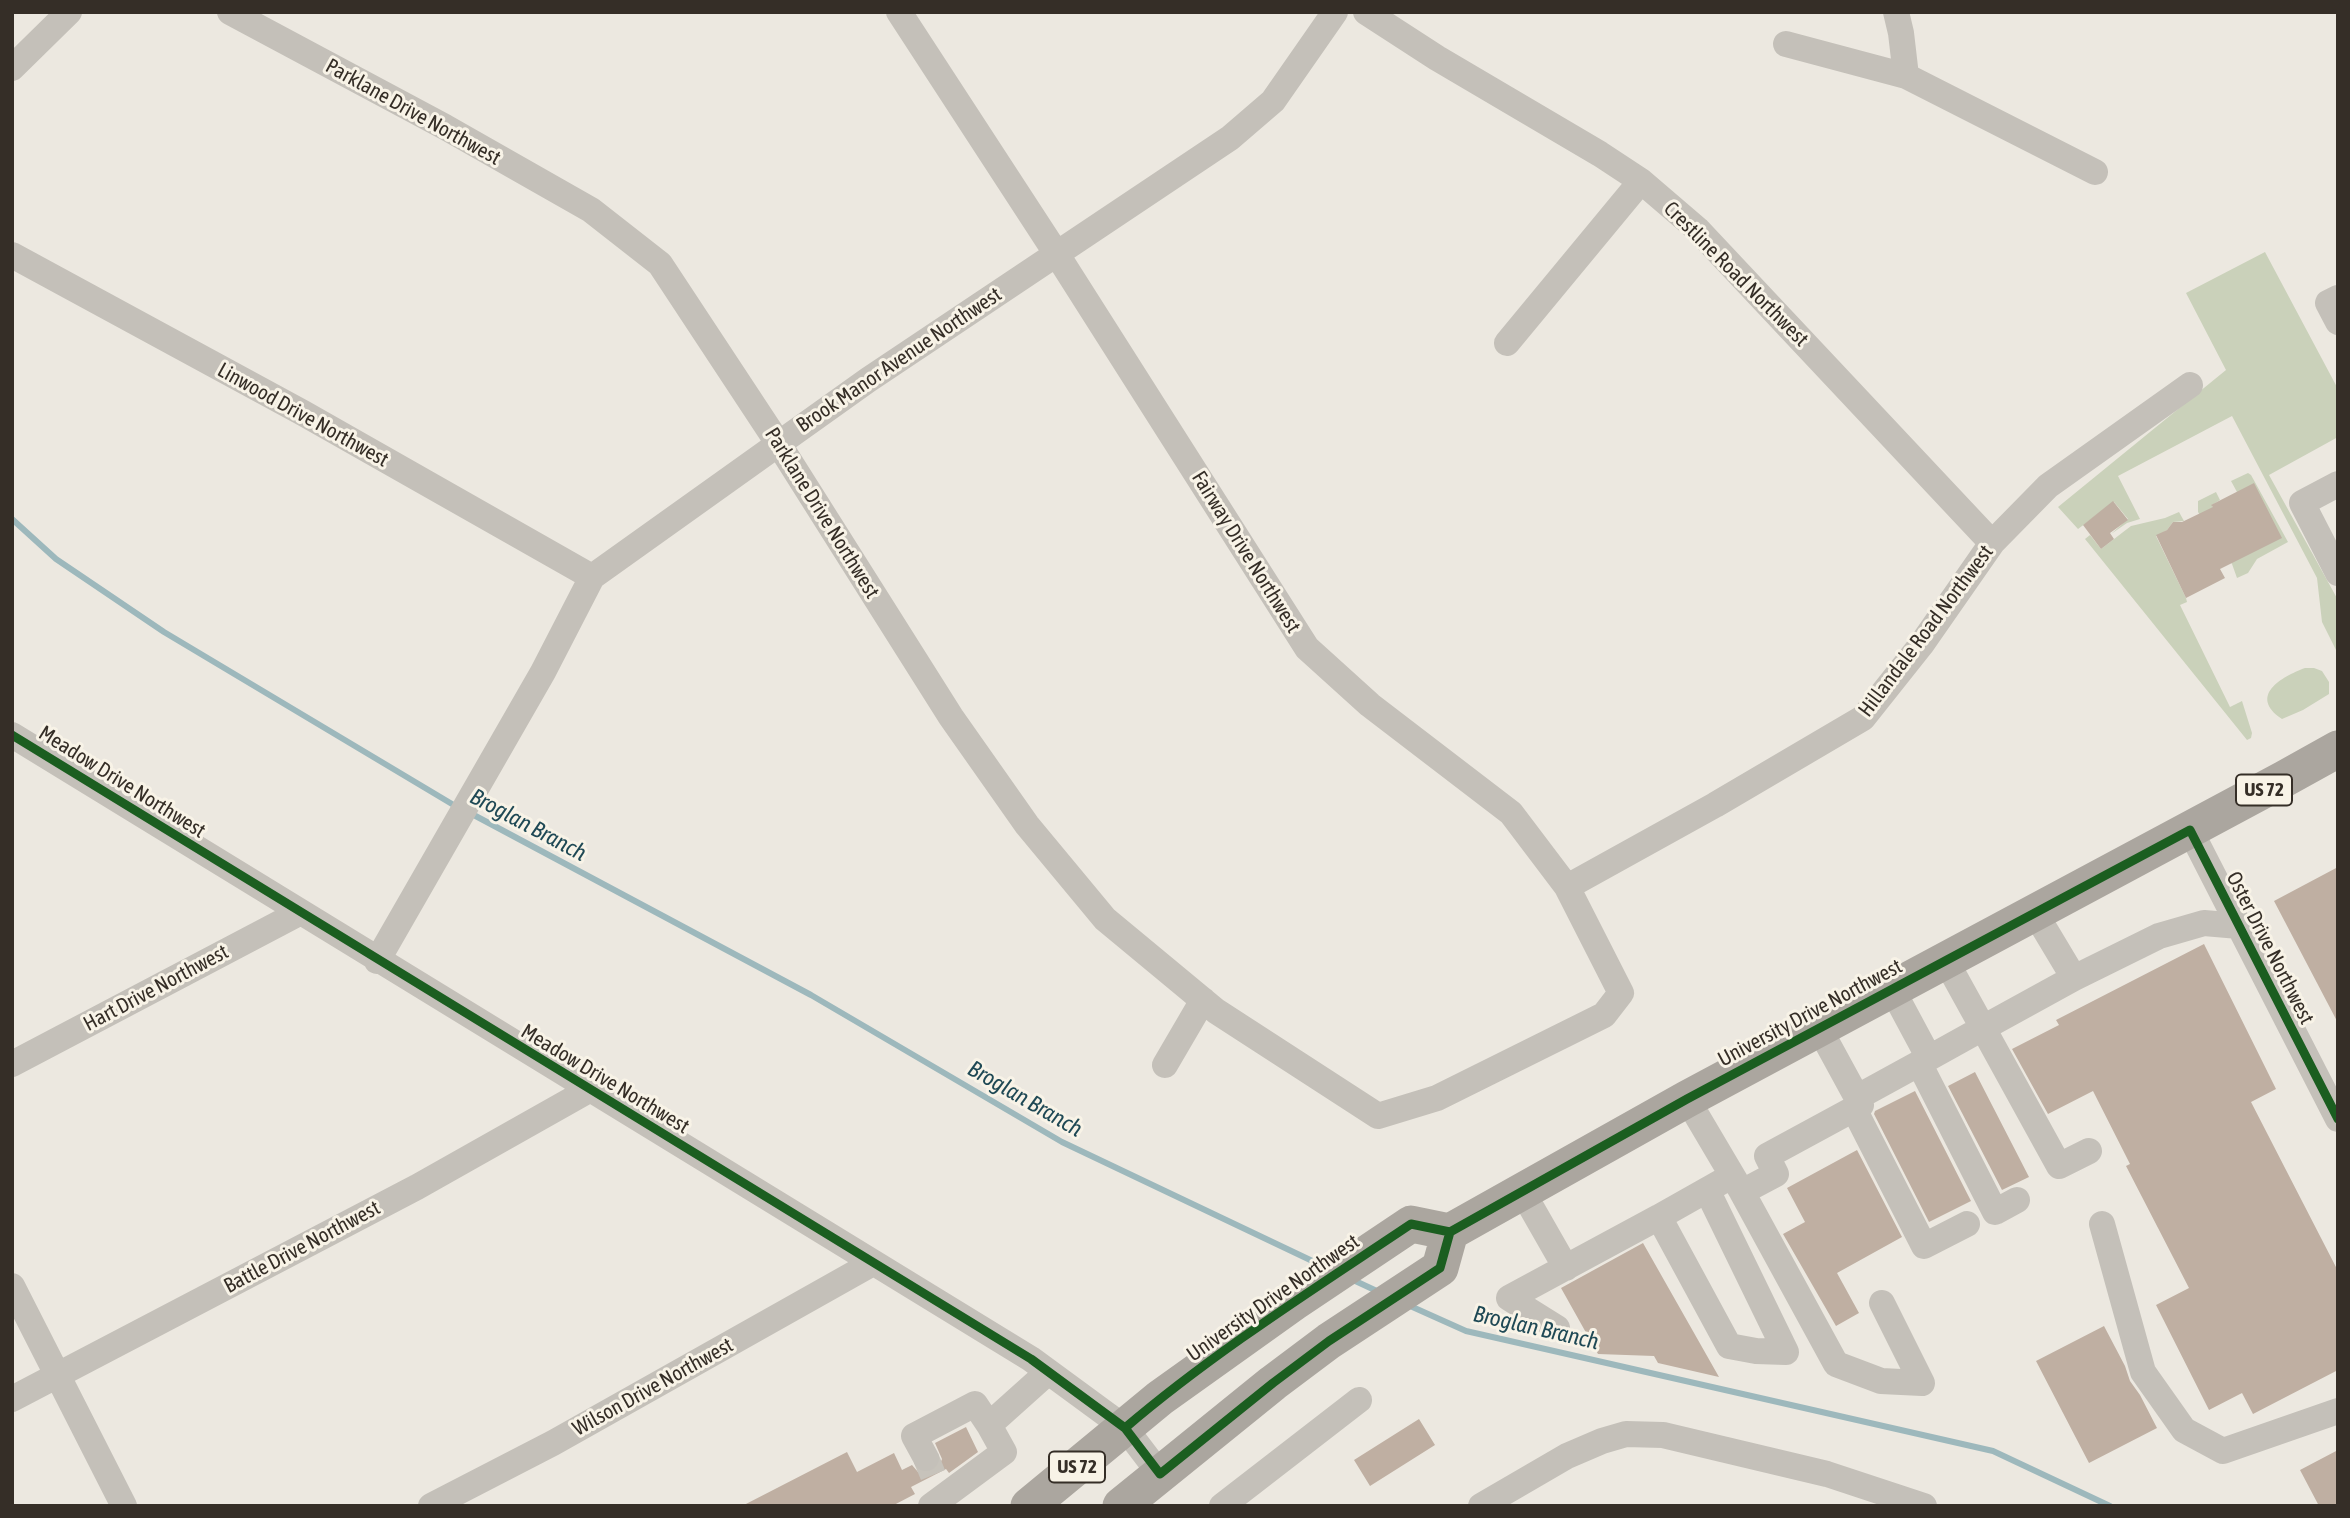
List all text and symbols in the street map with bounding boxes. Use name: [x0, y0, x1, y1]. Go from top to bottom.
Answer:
street label: Parklane Drive Northwest: [321, 53, 505, 171]
street label: Crestline Road Northwest: [1658, 196, 1814, 352]
street label: Brook Manor Avenue Northwest: [792, 282, 1006, 438]
street label: Linwood Drive Northwest: [213, 358, 393, 472]
street label: Parklane Drive Northwest: [759, 423, 885, 603]
street label: Fairway Drive Northwest: [1186, 467, 1306, 637]
street label: Hillandale Road Northwest: [1853, 540, 1999, 722]
street label: Meadow Drive Northwest: [34, 720, 210, 844]
road number: US 72: [2236, 775, 2292, 806]
water label: Broglan Branch: [465, 783, 591, 867]
street label: Oster Drive Northwest: [2221, 868, 2319, 1028]
street label: Hart Drive Northwest: [79, 939, 233, 1037]
street label: University Drive Northwest: [1714, 954, 1906, 1072]
street label: Meadow Drive Northwest: [516, 1019, 694, 1139]
water label: Broglan Branch: [963, 1055, 1087, 1143]
street label: Battle Drive Northwest: [220, 1195, 384, 1299]
street label: University Drive Northwest: [1182, 1229, 1364, 1367]
water label: Broglan Branch: [1471, 1300, 1601, 1356]
street label: Wilson Drive Northwest: [568, 1332, 738, 1442]
road number: US 72: [1049, 1452, 1105, 1483]

